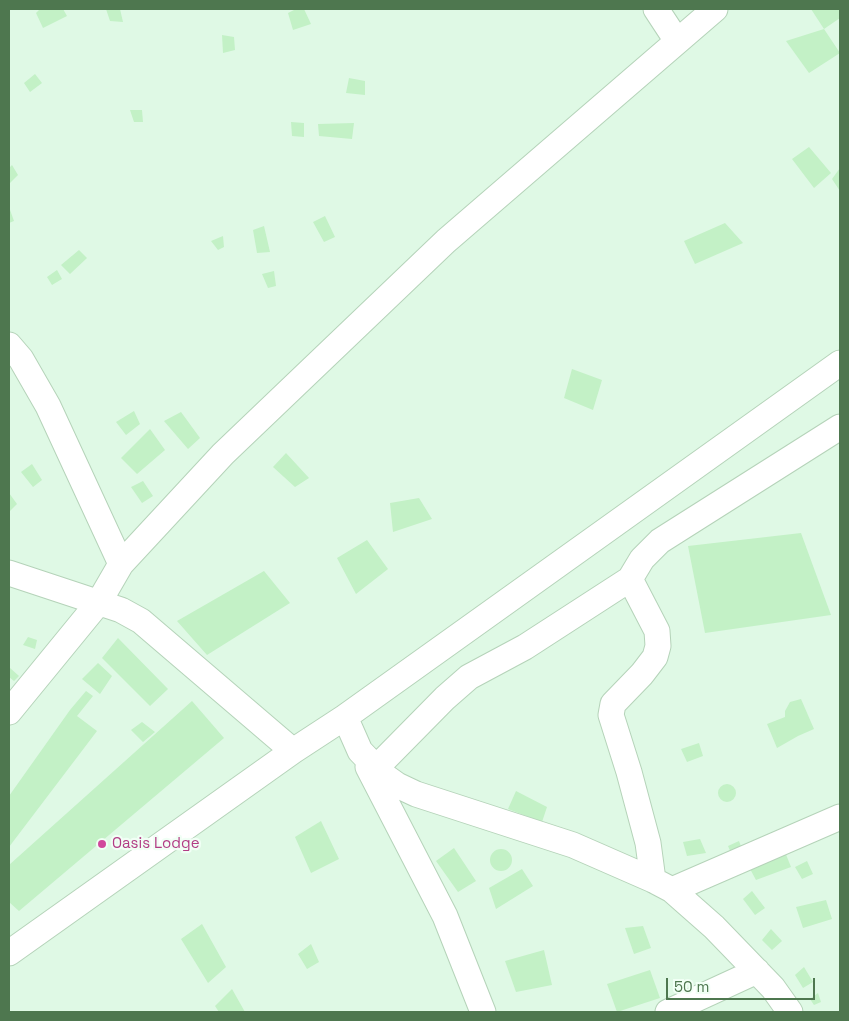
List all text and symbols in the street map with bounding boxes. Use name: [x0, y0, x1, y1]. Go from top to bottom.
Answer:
place label: Oasis Lodge: [112, 835, 200, 853]
marker: Oasis Lodge: [96, 838, 108, 850]
scale bar: [669, 968, 818, 1000]
text: 50 m: [674, 977, 709, 996]

